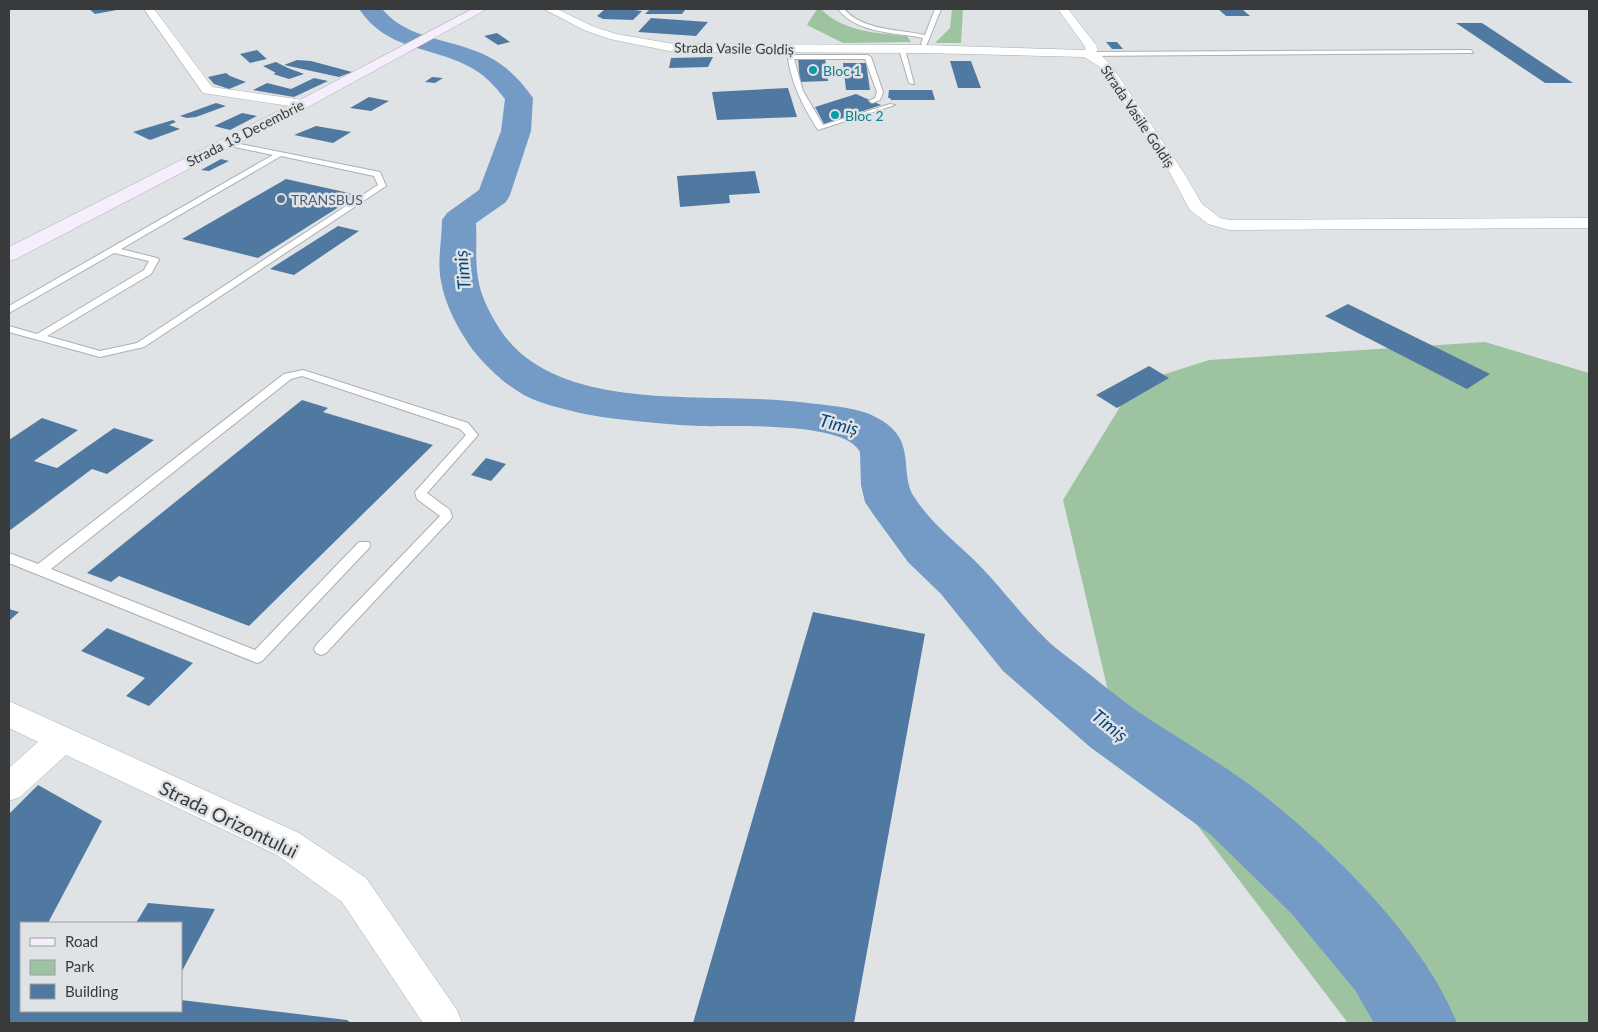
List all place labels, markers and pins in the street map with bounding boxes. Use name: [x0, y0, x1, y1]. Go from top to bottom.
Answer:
place label: Bloc 1: [823, 62, 862, 79]
marker: Bloc 1: [807, 64, 819, 76]
place label: Bloc 2: [845, 107, 884, 124]
marker: Bloc 2: [829, 109, 841, 121]
place label: TRANSBUS: [291, 191, 363, 208]
marker: TRANSBUS: [275, 193, 287, 205]

